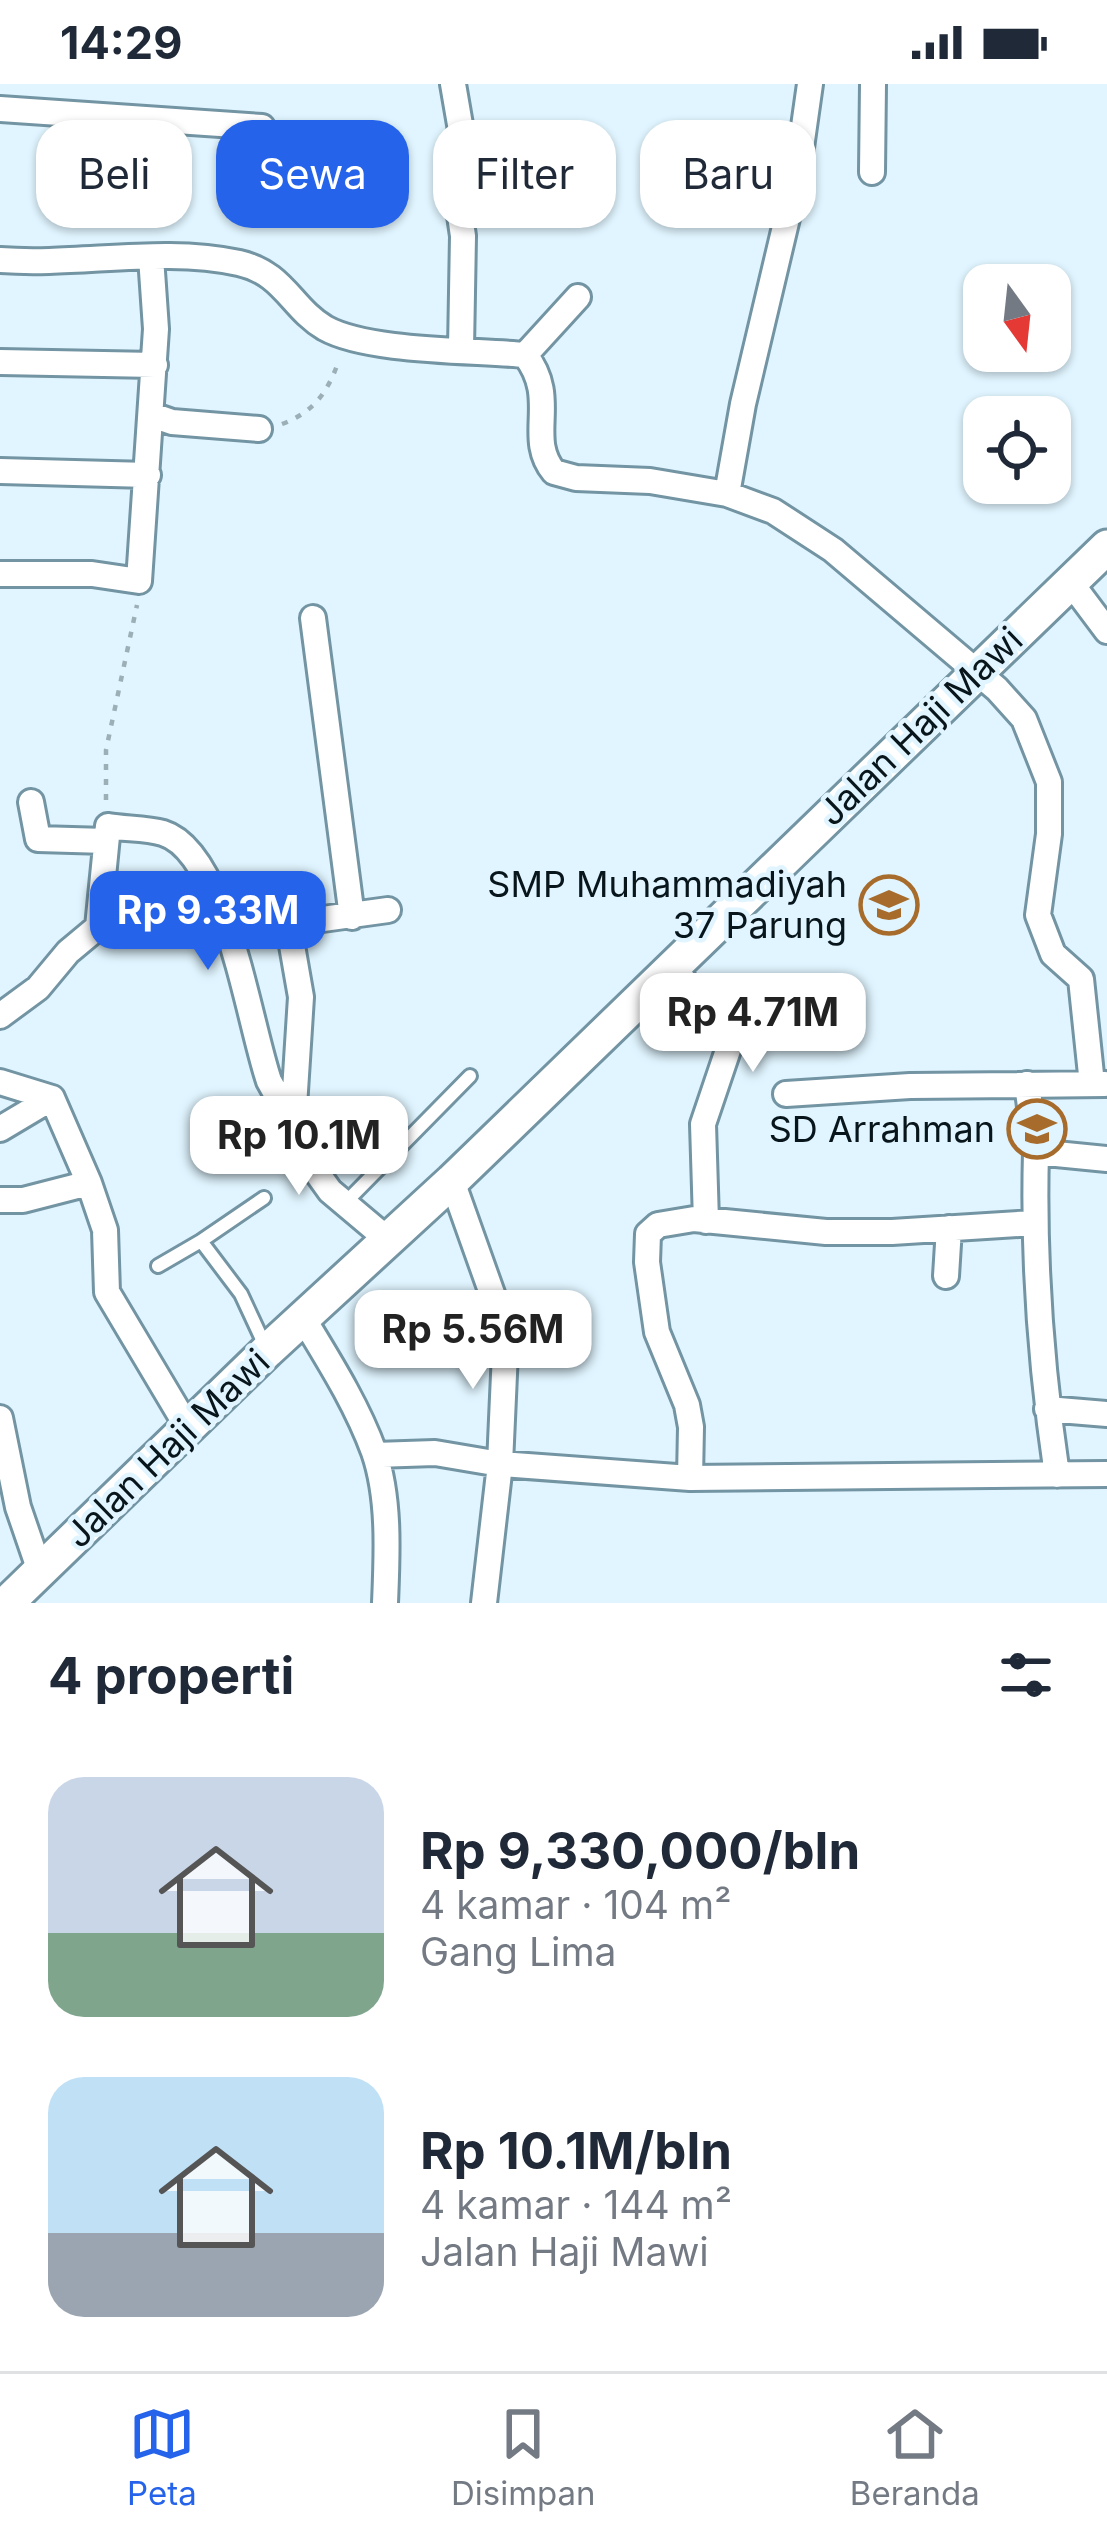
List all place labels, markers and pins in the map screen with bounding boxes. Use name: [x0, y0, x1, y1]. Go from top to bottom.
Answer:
place label: SMP Muhammadiyah 37 Parung: [487, 862, 847, 947]
pin: Rp 9.33M: [84, 871, 332, 973]
school or university icon: SMP Muhammadiyah 37 Parung: [858, 874, 920, 936]
pin: Rp 4.71M: [629, 973, 877, 1075]
pin: Rp 10.1M: [175, 1096, 423, 1198]
school or university icon: SD Arrahman: [1006, 1098, 1068, 1160]
place label: SD Arrahman: [769, 1107, 995, 1151]
pin: Rp 5.56M: [349, 1290, 597, 1392]

